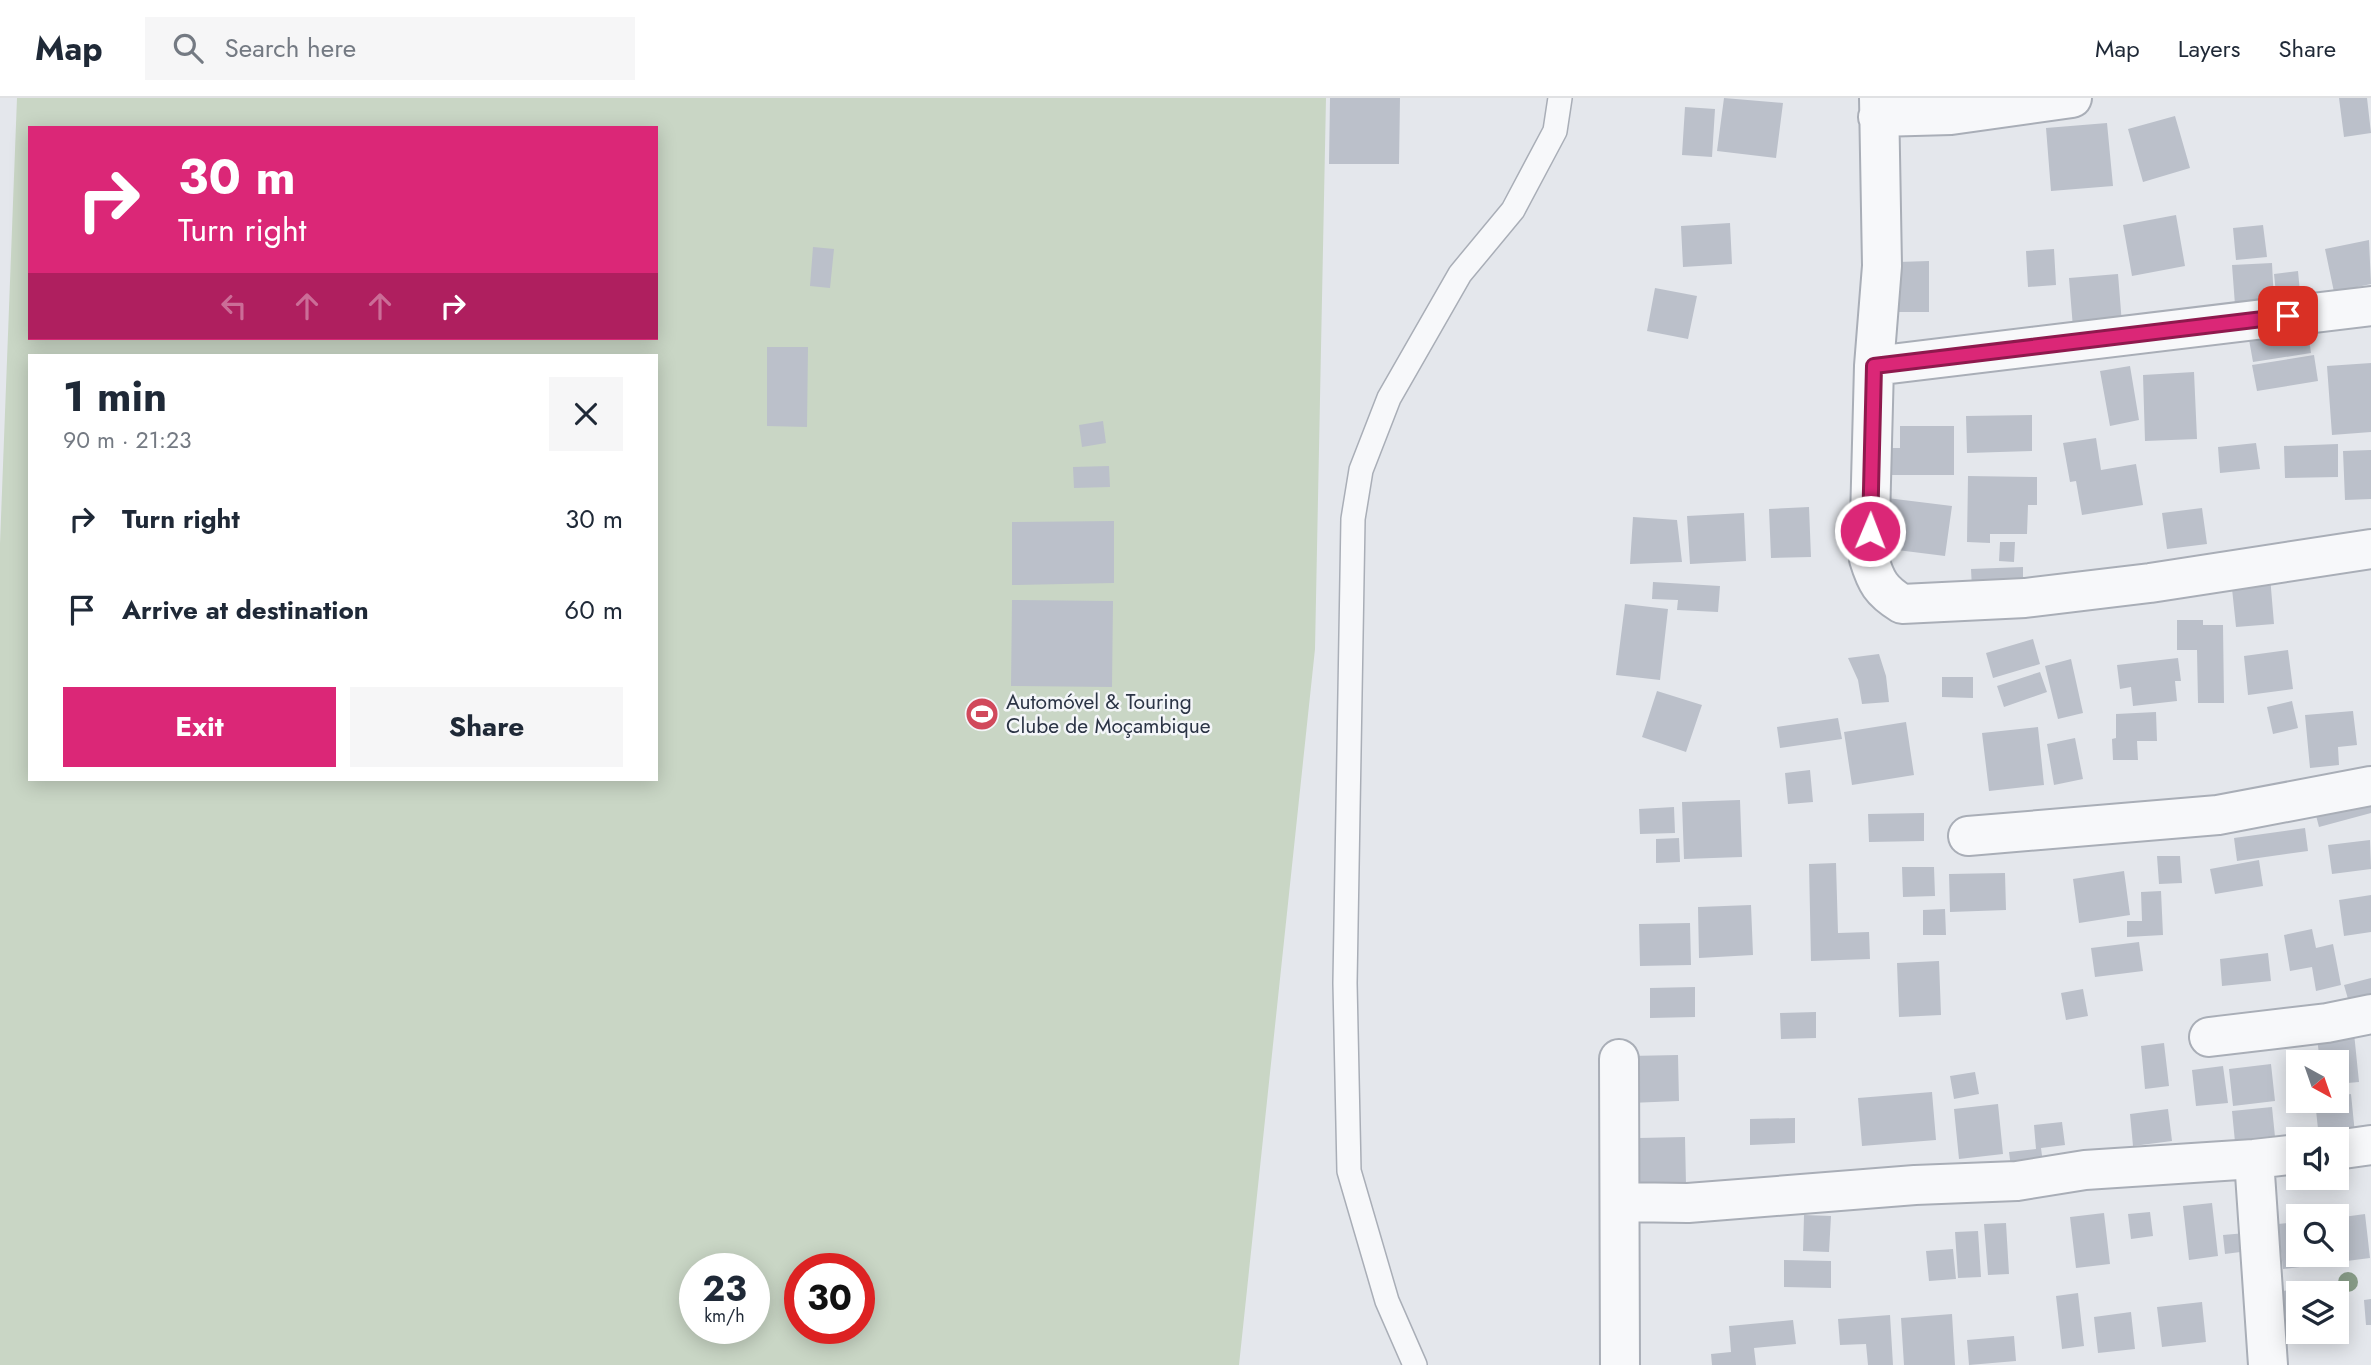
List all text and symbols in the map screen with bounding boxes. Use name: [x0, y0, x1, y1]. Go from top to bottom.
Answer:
search box: [145, 17, 635, 80]
text: Map: [35, 25, 103, 72]
icon: search: [169, 29, 207, 67]
text: Search here: [225, 29, 356, 67]
text: Map: [2095, 31, 2140, 66]
text: Layers: [2178, 31, 2240, 66]
text: Share: [2278, 31, 2336, 66]
text: 30 m: [178, 142, 296, 212]
icon: right: [63, 154, 154, 245]
text: Turn right: [178, 207, 307, 253]
pin: [2258, 286, 2318, 346]
icon: left: [215, 287, 253, 325]
icon: ahead: [288, 287, 326, 325]
icon: ahead: [361, 287, 399, 325]
icon: right: [434, 287, 472, 325]
icon: arrive: [2269, 297, 2307, 335]
text: 1 min: [63, 366, 167, 427]
button: close: [549, 377, 623, 451]
text: 90 m · 21:23: [63, 423, 192, 457]
position arrow: [1833, 494, 1907, 568]
icon: right: [63, 500, 101, 538]
text: Turn right: [122, 500, 240, 538]
text: 30 m: [565, 500, 623, 538]
icon: arrive: [63, 591, 101, 629]
text: Arrive at destination: [122, 591, 369, 629]
text: 60 m: [564, 591, 623, 629]
button: Exit: [63, 687, 336, 767]
button: Share: [350, 687, 623, 767]
place label: Automóvel & Touring Clube de Moçambique: [1006, 687, 1211, 741]
sports icon: Automóvel & Touring Clube de Moçambique: [963, 695, 1001, 733]
north arrow: [2286, 1050, 2348, 1113]
map controls: [2286, 1050, 2349, 1344]
button: sound: [2286, 1127, 2349, 1190]
button: search: [2286, 1204, 2349, 1267]
speed limit sign: 30: [784, 1253, 875, 1344]
text: 23: [702, 1264, 747, 1314]
button: layers: [2286, 1281, 2349, 1344]
text: km/h: [704, 1303, 745, 1329]

